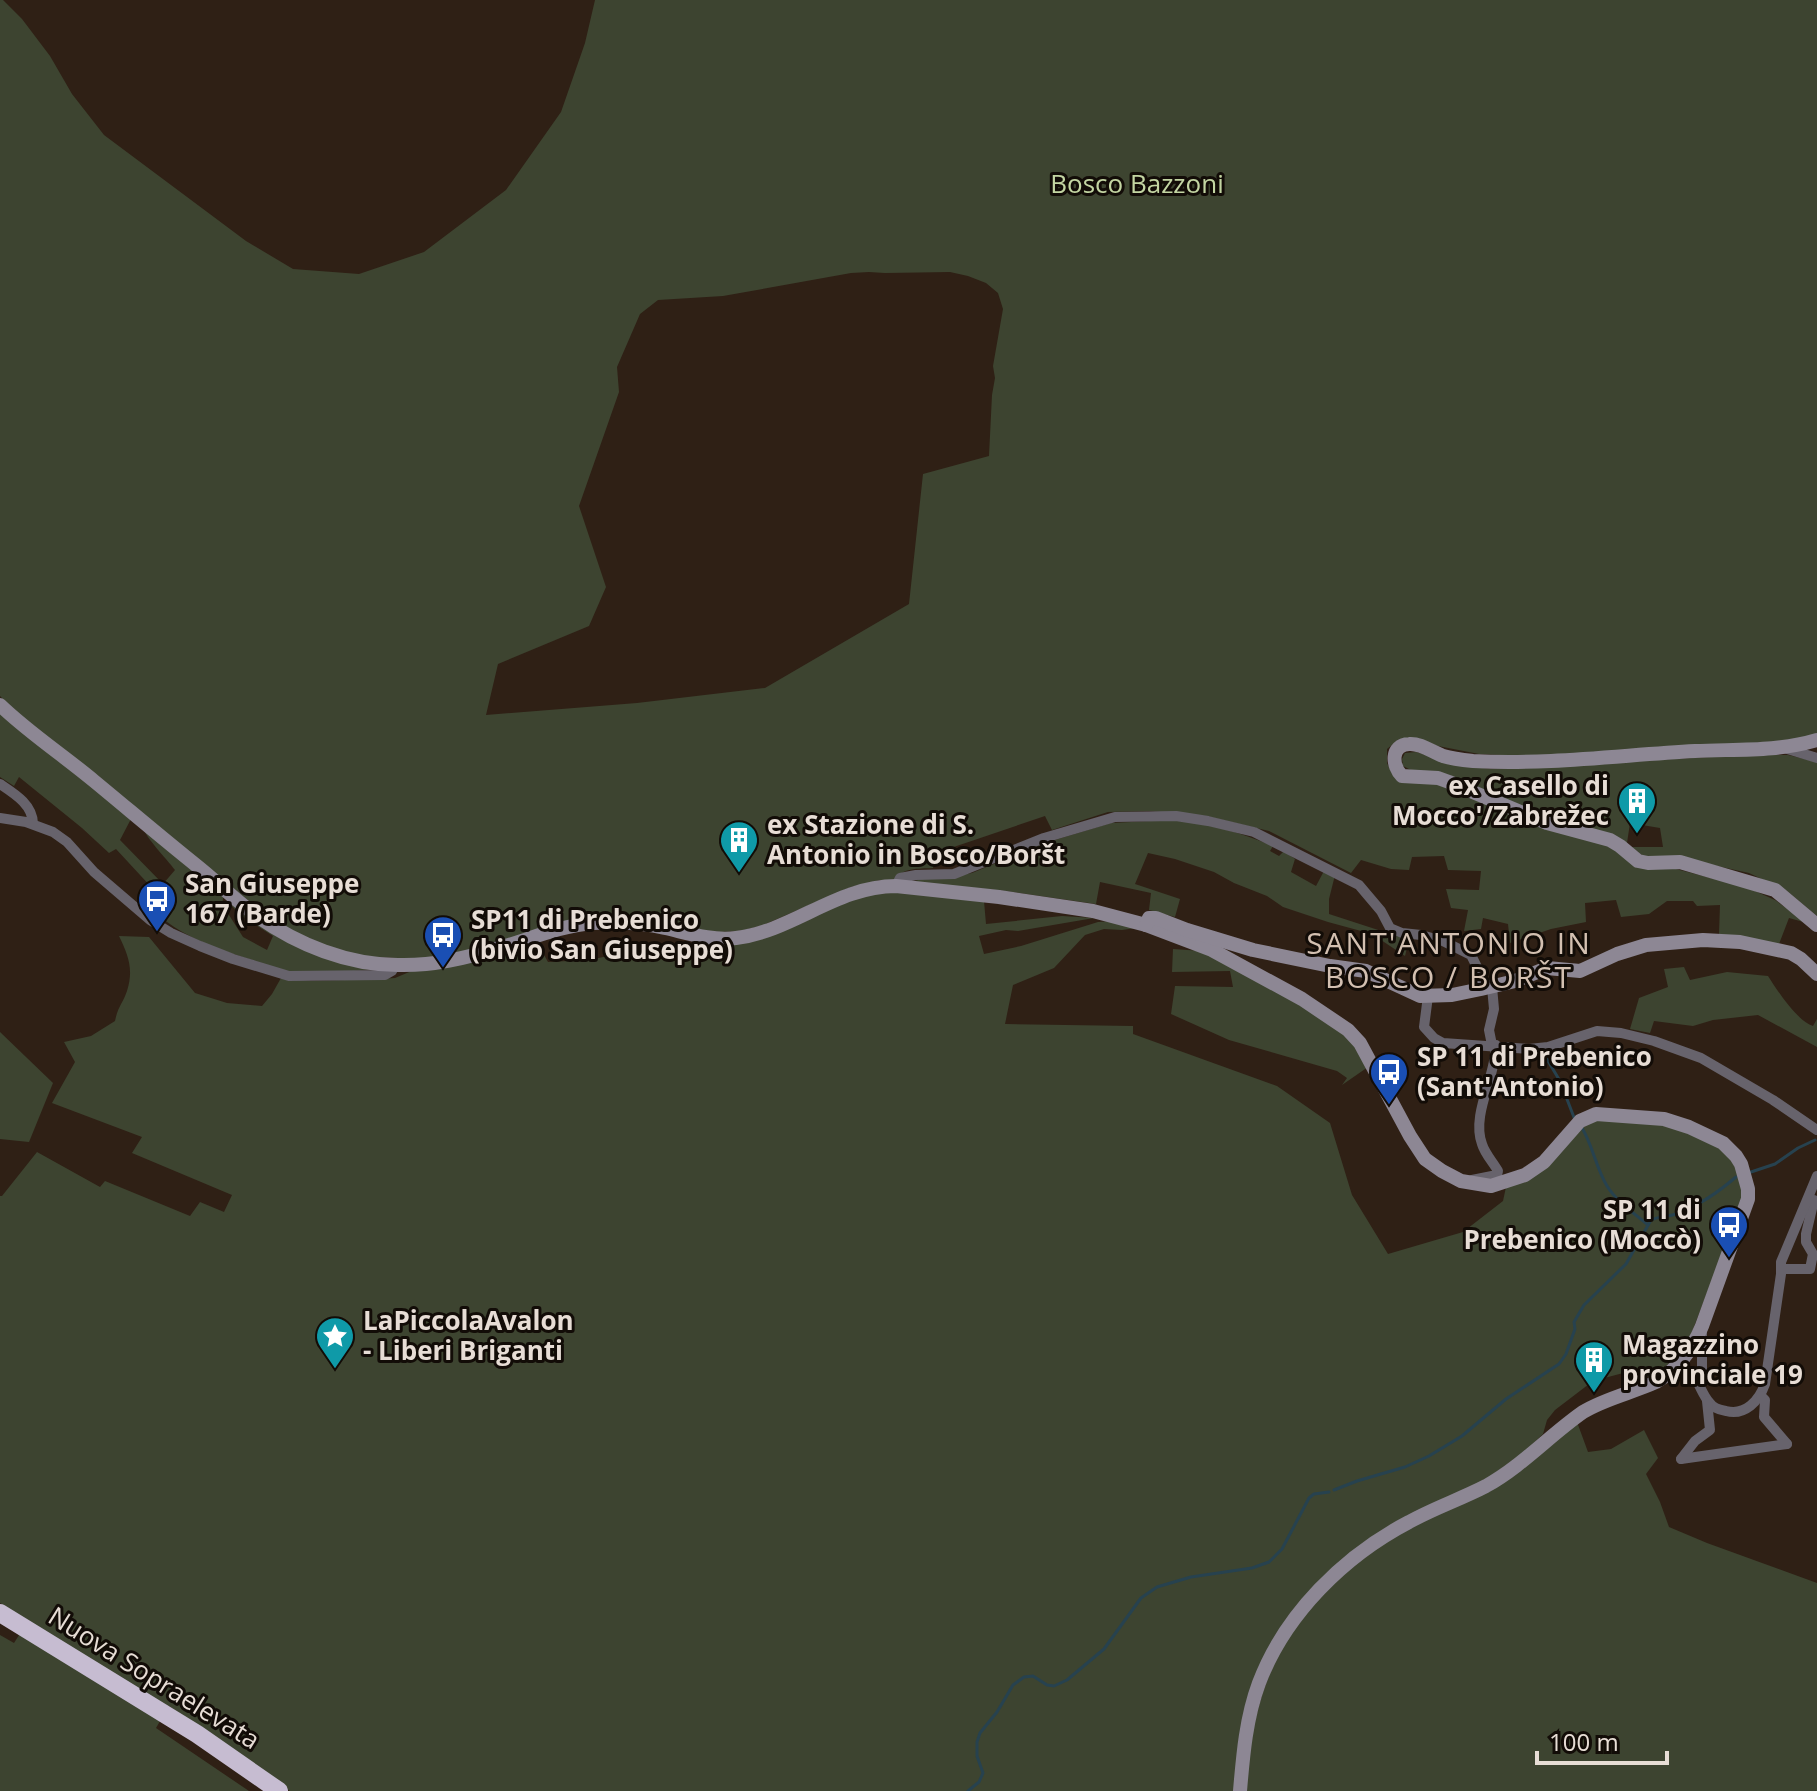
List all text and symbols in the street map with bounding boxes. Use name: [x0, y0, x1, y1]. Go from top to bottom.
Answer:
park label: Bosco Bazzoni: [1050, 165, 1224, 201]
place label: ex Casello di Mocco'/Zabrežec: [1392, 767, 1609, 833]
building icon: ex Casello di Mocco'/Zabrežec: [1616, 780, 1658, 835]
place label: ex Stazione di S. Antonio in Bosco/Boršt: [767, 806, 1065, 872]
building icon: ex Stazione di S. Antonio in Bosco/Boršt: [718, 819, 760, 874]
place label: San Giuseppe 167 (Barde): [185, 865, 359, 931]
bus stop icon: San Giuseppe 167 (Barde): [136, 878, 178, 933]
place label: SP11 di Prebenico (bivio San Giuseppe): [471, 901, 733, 967]
bus stop icon: SP11 di Prebenico (bivio San Giuseppe): [422, 914, 464, 969]
district label: SANT'ANTONIO IN BOSCO / BORŠT: [1306, 922, 1592, 997]
place label: SP 11 di Prebenico (Sant'Antonio): [1417, 1038, 1652, 1104]
bus stop icon: SP 11 di Prebenico (Sant'Antonio): [1368, 1051, 1410, 1106]
place label: SP 11 di Prebenico (Moccò): [1463, 1191, 1701, 1257]
bus stop icon: SP 11 di Prebenico (Moccò): [1708, 1204, 1750, 1259]
place label: LaPiccolaAvalon - Liberi Briganti: [363, 1302, 574, 1368]
place icon: LaPiccolaAvalon - Liberi Briganti: [314, 1315, 356, 1370]
place label: Magazzino provinciale 19: [1622, 1326, 1803, 1392]
building icon: Magazzino provinciale 19: [1573, 1339, 1615, 1394]
street label: Nuova Sopraelevata: [42, 1597, 267, 1757]
scale bar: [1537, 1715, 1667, 1765]
text: 100 m: [1549, 1725, 1619, 1758]

